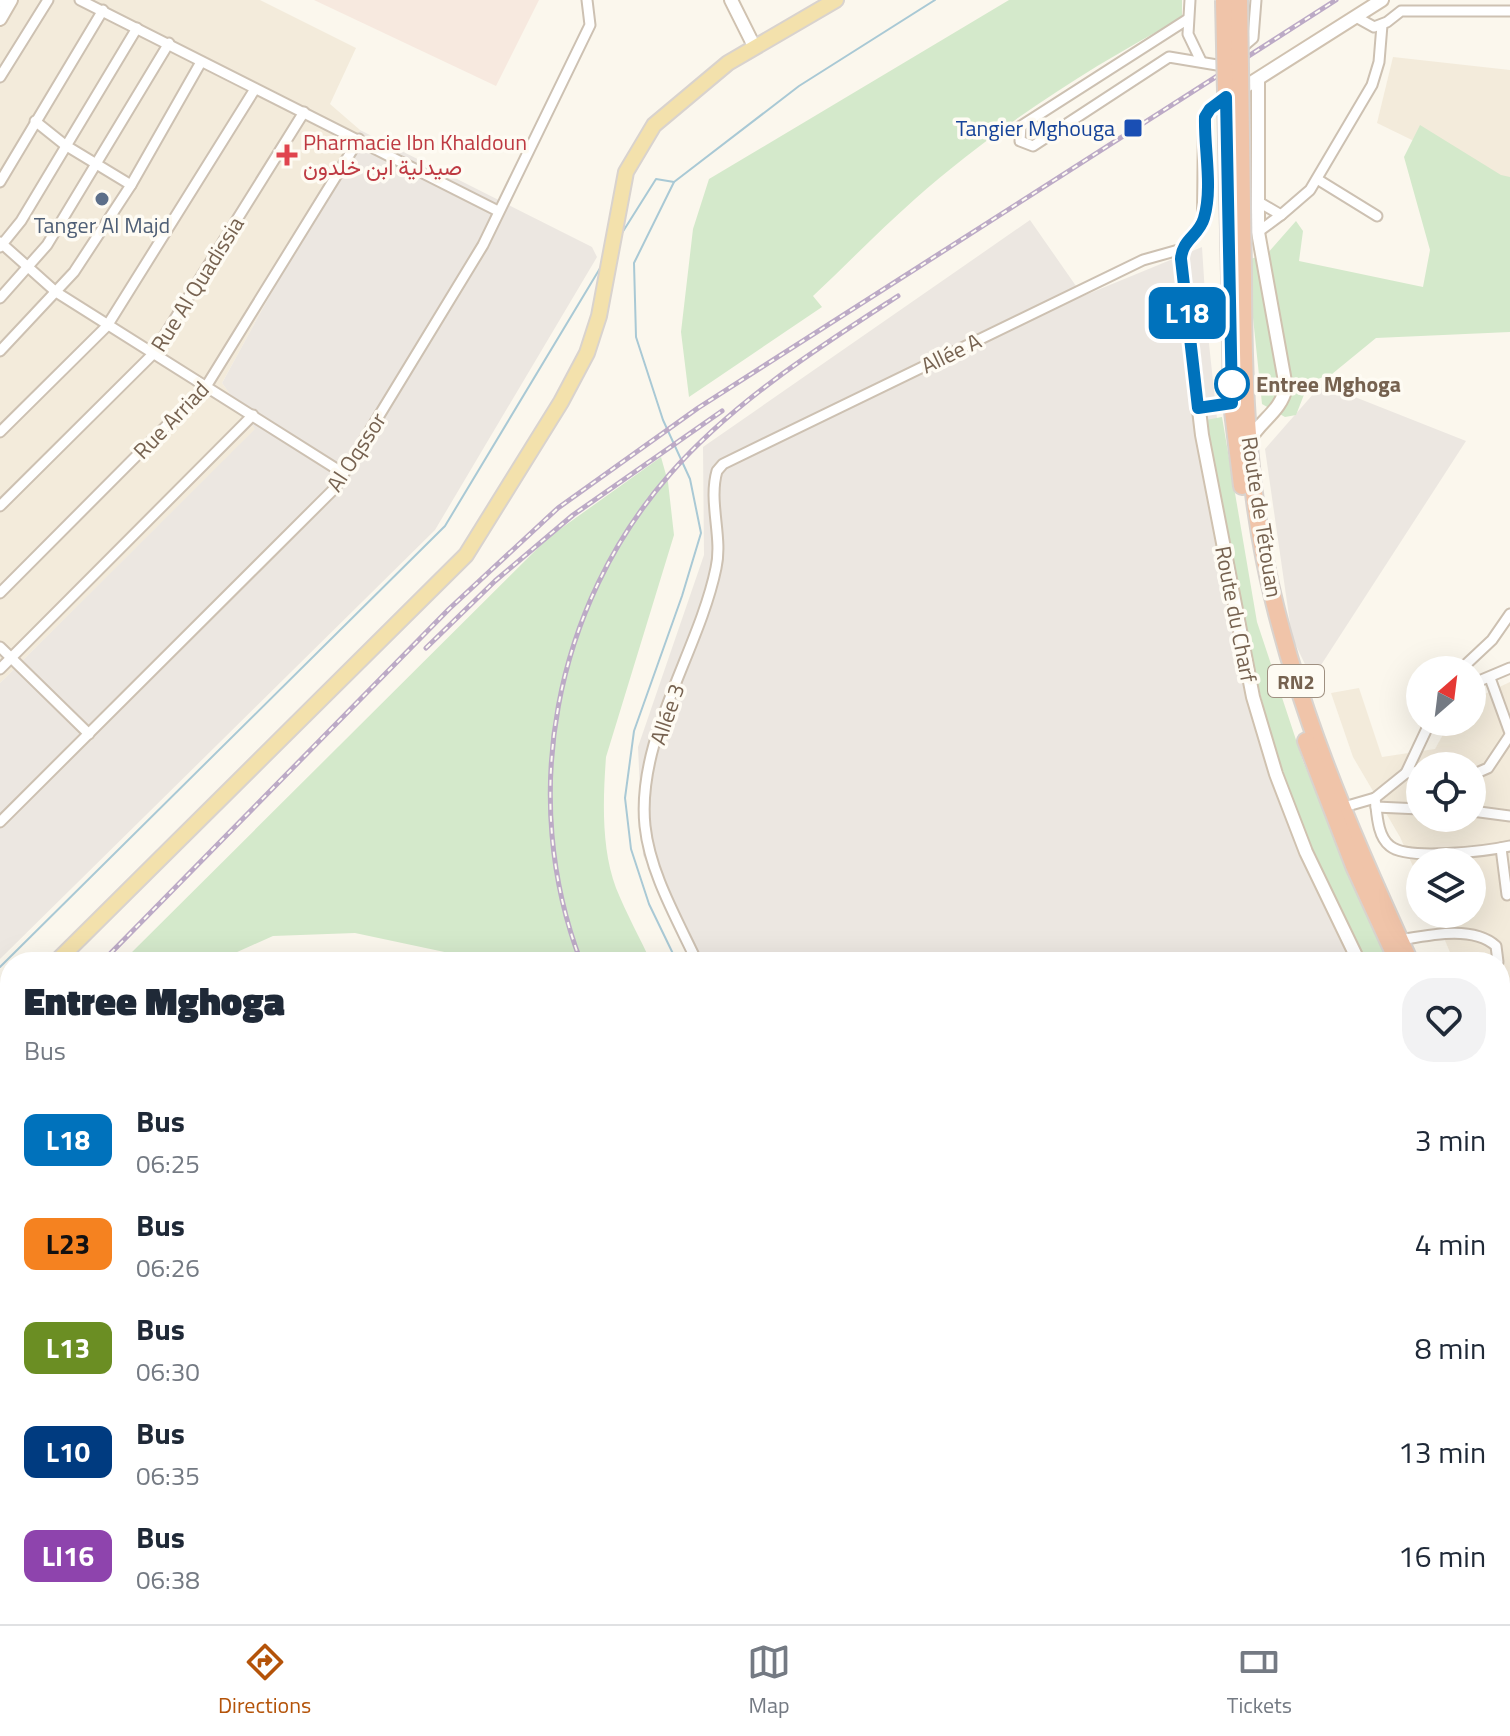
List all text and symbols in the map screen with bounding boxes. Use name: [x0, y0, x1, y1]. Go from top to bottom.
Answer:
place label: Tangier Mghouga: [956, 111, 1115, 145]
marker: Tangier Mghouga: [1122, 117, 1144, 139]
place label: Pharmacie Ibn Khaldoun صيدلية ابن خلدون: [303, 125, 527, 184]
marker: Pharmacie Ibn Khaldoun صيدلية ابن خلدون: [278, 146, 296, 164]
marker: Tanger Al Majd: [93, 190, 111, 208]
place label: Tanger Al Majd: [34, 208, 170, 242]
street label: Rue Al Quadissia: [142, 210, 252, 358]
line badge: L18: [1141, 287, 1233, 339]
text: L18: [1165, 291, 1209, 334]
street label: Allée A: [915, 324, 987, 382]
marker: Entree Mghoga: [1215, 367, 1249, 401]
place label: Entree Mghoga: [1256, 367, 1401, 401]
street label: Rue Arriad: [125, 373, 217, 467]
street label: Al Oqssor: [318, 405, 395, 499]
street label: Route de Tétouan: [1233, 434, 1291, 600]
street label: Route du Charf: [1206, 543, 1266, 686]
north arrow: [1406, 656, 1486, 736]
map controls: [1406, 656, 1486, 928]
road number: RN2: [1268, 665, 1324, 697]
street label: Allée 3: [641, 679, 693, 749]
button: locate: [1406, 752, 1486, 832]
button: layers: [1406, 848, 1486, 928]
text: Entree Mghoga: [24, 972, 285, 1030]
button: heart: [1402, 978, 1486, 1062]
text: Bus: [24, 1031, 66, 1070]
text: Bus: [136, 1098, 185, 1144]
text: 3 min: [1415, 1117, 1486, 1163]
text: L18: [46, 1118, 90, 1161]
text: 06:25: [136, 1144, 200, 1183]
text: Bus: [136, 1202, 185, 1248]
text: 4 min: [1415, 1221, 1486, 1267]
text: L23: [46, 1222, 90, 1265]
text: 06:26: [136, 1248, 200, 1287]
text: Bus: [136, 1306, 185, 1352]
text: 8 min: [1415, 1325, 1486, 1371]
text: L13: [46, 1326, 90, 1369]
text: 06:30: [136, 1352, 200, 1391]
text: Bus: [136, 1410, 185, 1456]
text: 13 min: [1398, 1429, 1486, 1475]
text: L10: [46, 1430, 90, 1473]
text: 06:35: [136, 1456, 200, 1495]
text: Bus: [136, 1514, 185, 1560]
text: 16 min: [1398, 1533, 1486, 1579]
text: LI16: [42, 1534, 94, 1577]
text: 06:38: [136, 1560, 200, 1599]
tab: Directions: [218, 1640, 311, 1722]
tab: Map: [747, 1640, 791, 1722]
tab: Tickets: [1227, 1640, 1292, 1722]

